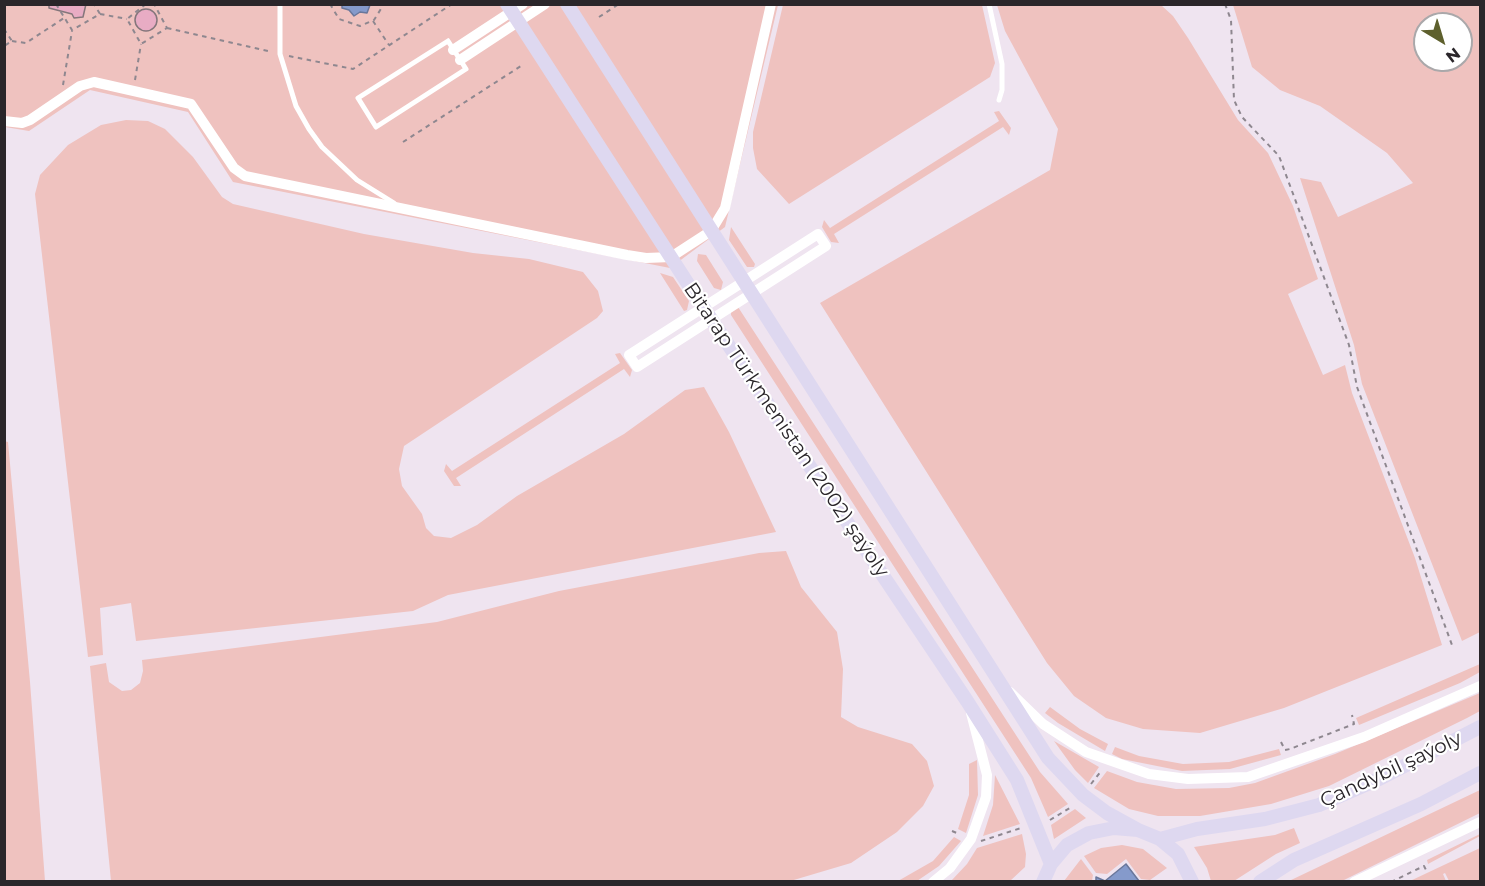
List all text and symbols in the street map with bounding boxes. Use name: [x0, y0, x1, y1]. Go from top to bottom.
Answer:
north arrow: [1413, 12, 1473, 72]
text: N: [1442, 44, 1464, 66]
street label: Bitarap Türkmenistan (2002) şaýoly: [678, 278, 894, 582]
street label: Çandybil şaýoly: [1316, 727, 1466, 813]

